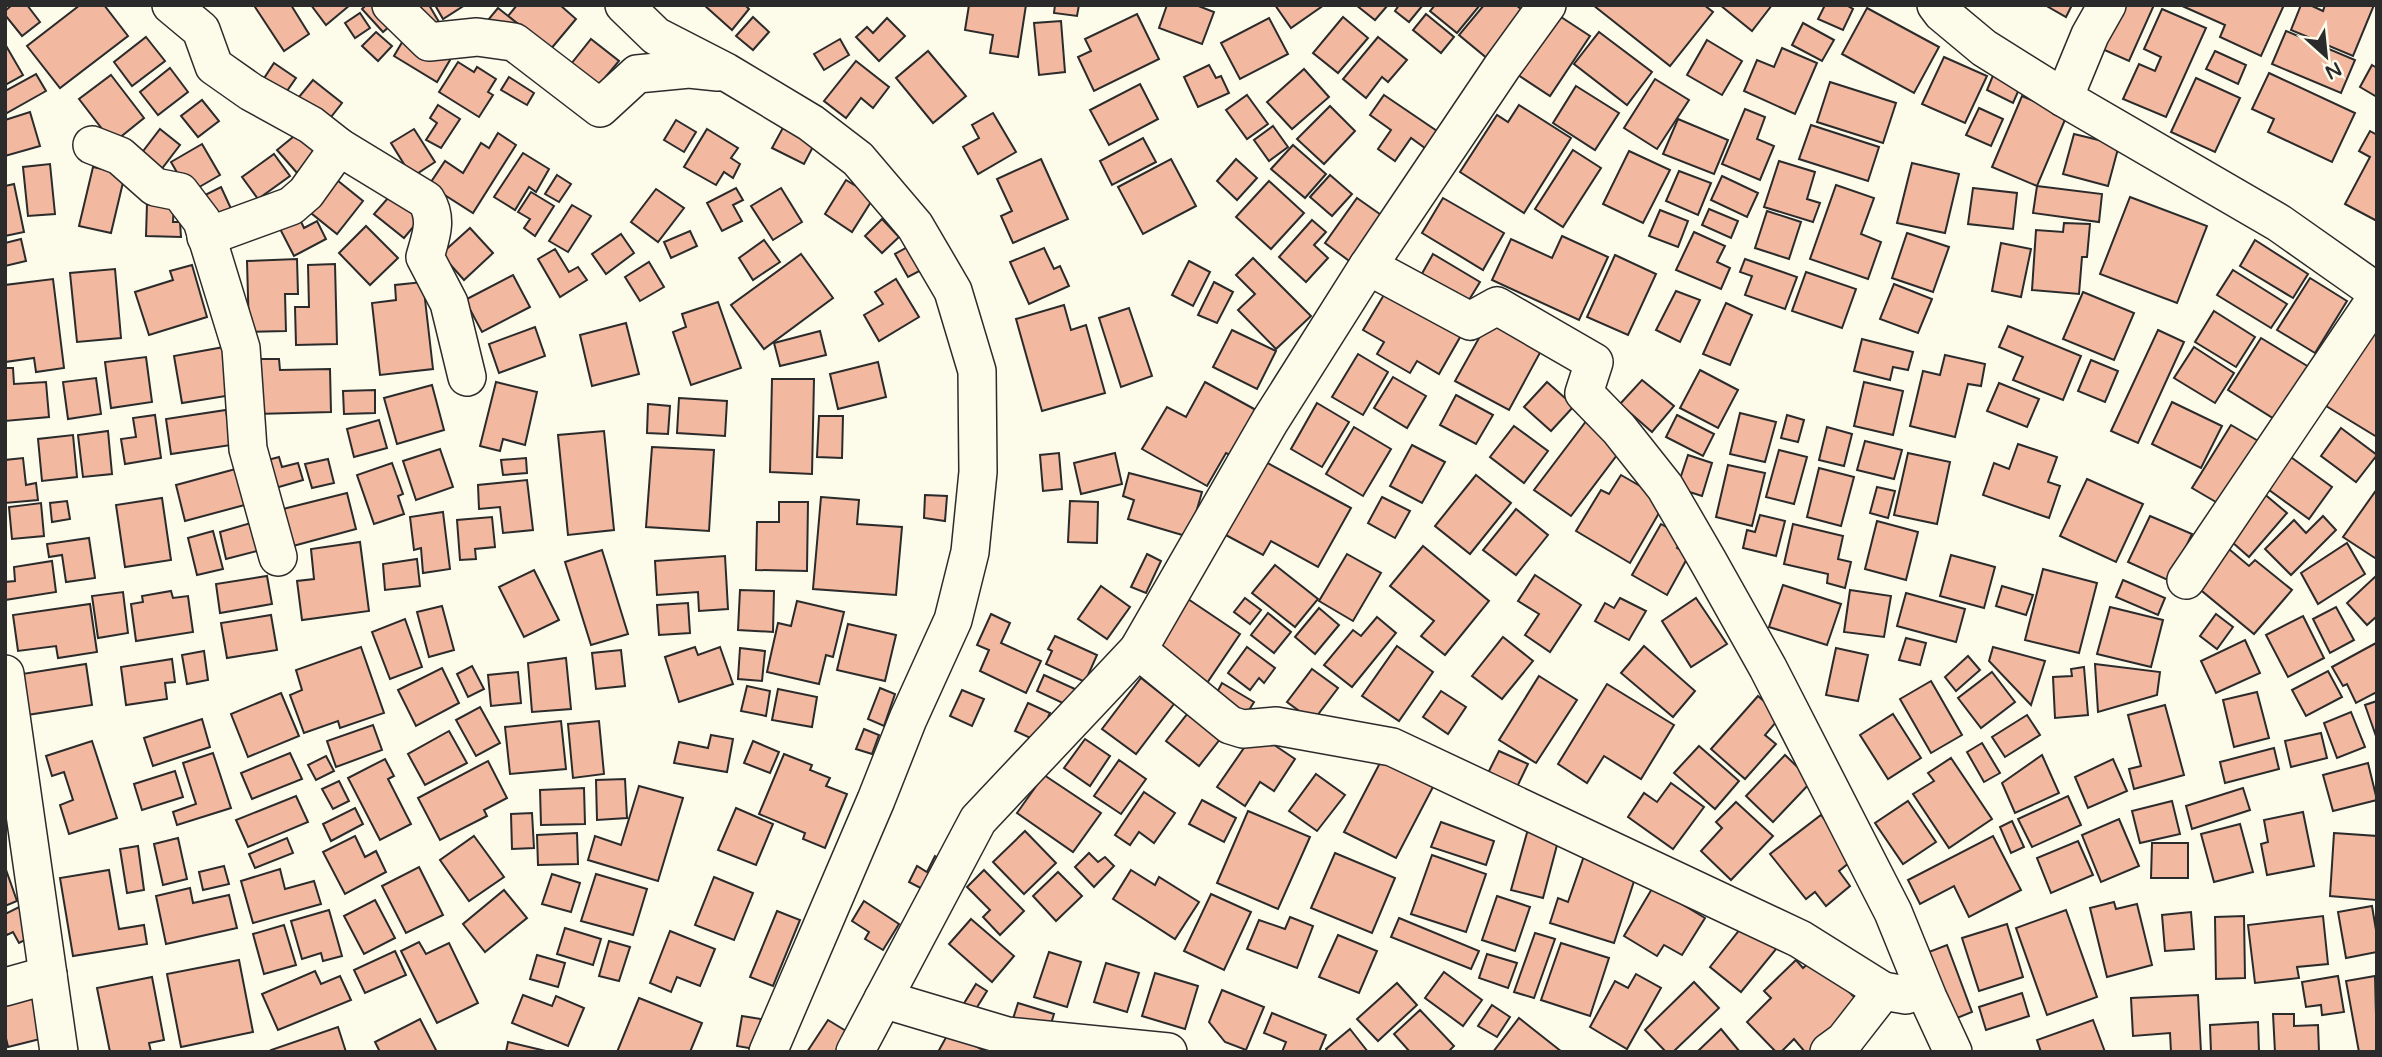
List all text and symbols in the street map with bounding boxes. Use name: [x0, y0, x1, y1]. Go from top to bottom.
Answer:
north arrow: [2291, 21, 2361, 91]
text: N: [2321, 57, 2345, 84]

